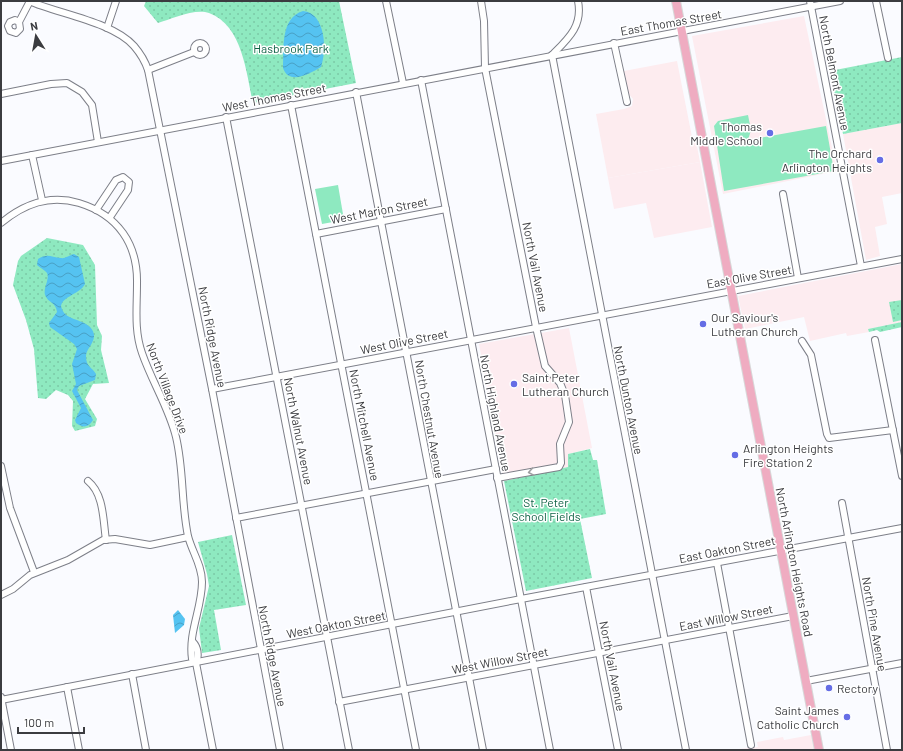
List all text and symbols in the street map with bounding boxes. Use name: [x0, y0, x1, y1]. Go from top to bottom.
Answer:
street label: East Thomas Street: [619, 6, 723, 38]
street label: North Belmont Avenue: [817, 14, 853, 132]
north arrow: [16, 16, 56, 56]
text: N: [29, 19, 39, 33]
park label: Hasbrook Park: [253, 41, 329, 55]
street label: West Thomas Street: [221, 80, 327, 114]
place label: Thomas Middle School: [690, 119, 762, 147]
marker: Thomas Middle School: [765, 128, 775, 138]
place label: The Orchard Arlington Heights: [782, 146, 872, 174]
marker: The Orchard Arlington Heights: [875, 155, 885, 165]
street label: West Marion Street: [329, 194, 429, 226]
street label: North Vail Avenue: [520, 221, 552, 313]
street label: East Olive Street: [705, 262, 793, 290]
street label: North Ridge Avenue: [196, 285, 230, 389]
place label: Our Saviour's Lutheran Church: [711, 310, 798, 338]
marker: Our Saviour's Lutheran Church: [698, 319, 708, 329]
street label: West Olive Street: [359, 326, 449, 356]
street label: North Village Drive: [144, 341, 192, 435]
street label: North Dunton Avenue: [612, 345, 646, 455]
street label: North Highland Avenue: [478, 353, 514, 473]
street label: North Chestnut Avenue: [413, 359, 447, 479]
street label: North Mitchell Avenue: [347, 368, 383, 482]
place label: Saint Peter Lutheran Church: [522, 370, 609, 398]
street label: North Walnut Avenue: [282, 376, 316, 486]
marker: Saint Peter Lutheran Church: [509, 379, 519, 389]
place label: Arlington Heights Fire Station 2: [743, 441, 834, 469]
marker: Arlington Heights Fire Station 2: [730, 450, 740, 460]
one-way arrow: [528, 467, 534, 476]
street label: North Arlington Heights Road: [774, 486, 816, 638]
park label: St. Peter School Fields: [511, 495, 581, 523]
street label: East Oakton Street: [678, 533, 776, 565]
street label: North Pine Avenue: [860, 576, 890, 672]
street label: East Willow Street: [678, 601, 774, 633]
street label: North Ridge Avenue: [256, 604, 290, 708]
street label: West Oakton Street: [285, 608, 387, 640]
street label: North Vail Avenue: [597, 620, 629, 712]
street label: West Willow Street: [451, 644, 549, 676]
place label: Rectory: [837, 681, 878, 695]
marker: Rectory: [824, 683, 834, 693]
place label: Saint James Catholic Church: [757, 703, 839, 731]
scale bar: [18, 709, 84, 735]
marker: Saint James Catholic Church: [842, 712, 852, 722]
text: 100 m: [24, 715, 54, 729]

